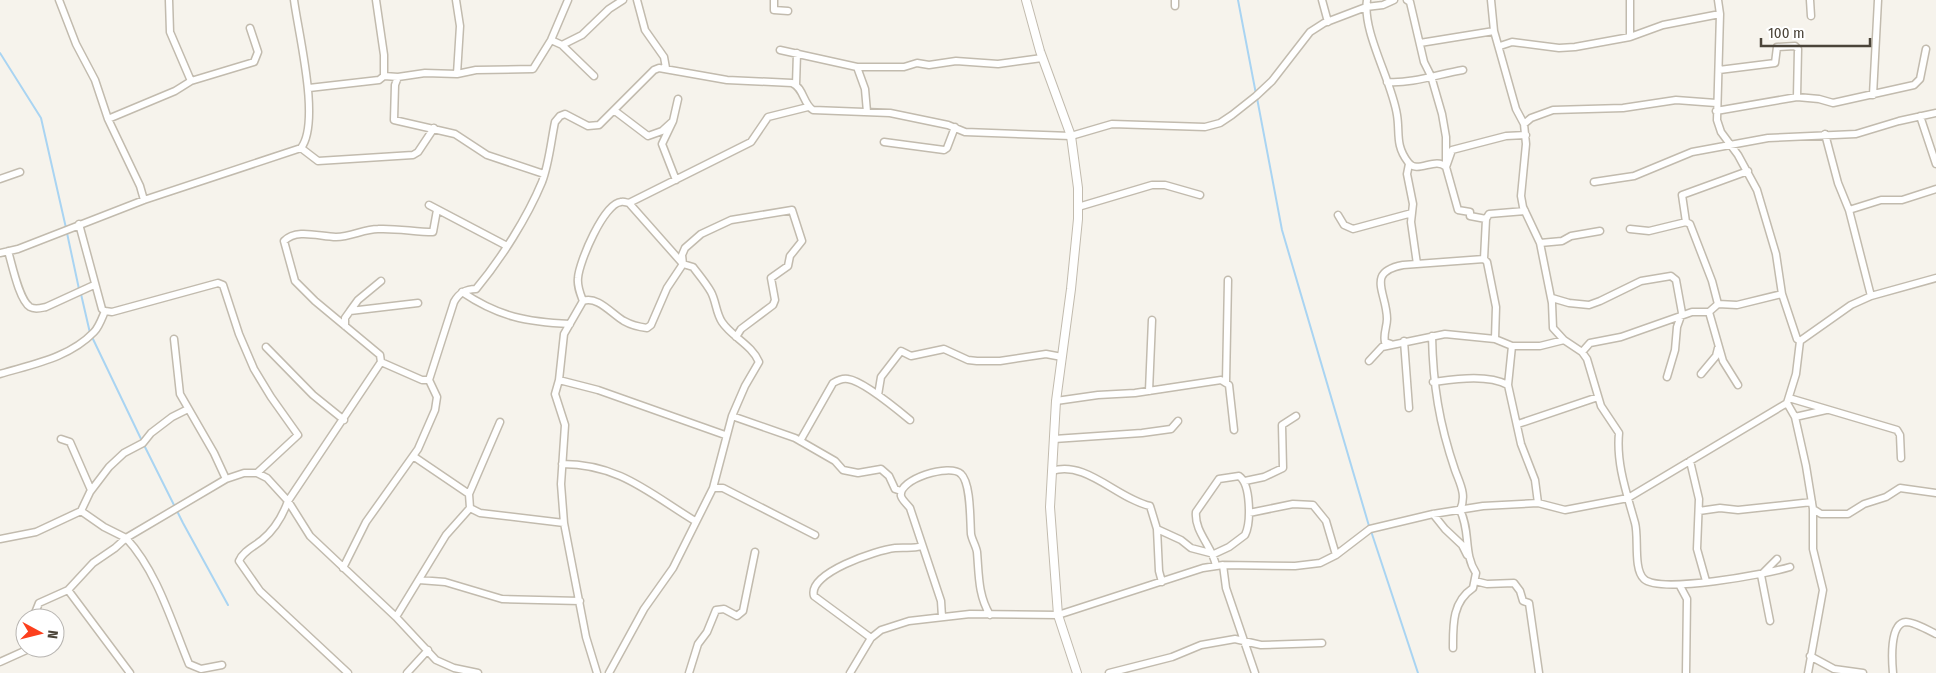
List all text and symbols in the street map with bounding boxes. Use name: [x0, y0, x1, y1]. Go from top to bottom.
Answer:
scale bar: [1761, 15, 1870, 47]
text: 100 m: [1768, 24, 1805, 42]
north arrow: [15, 608, 65, 658]
text: N: [43, 629, 61, 640]

